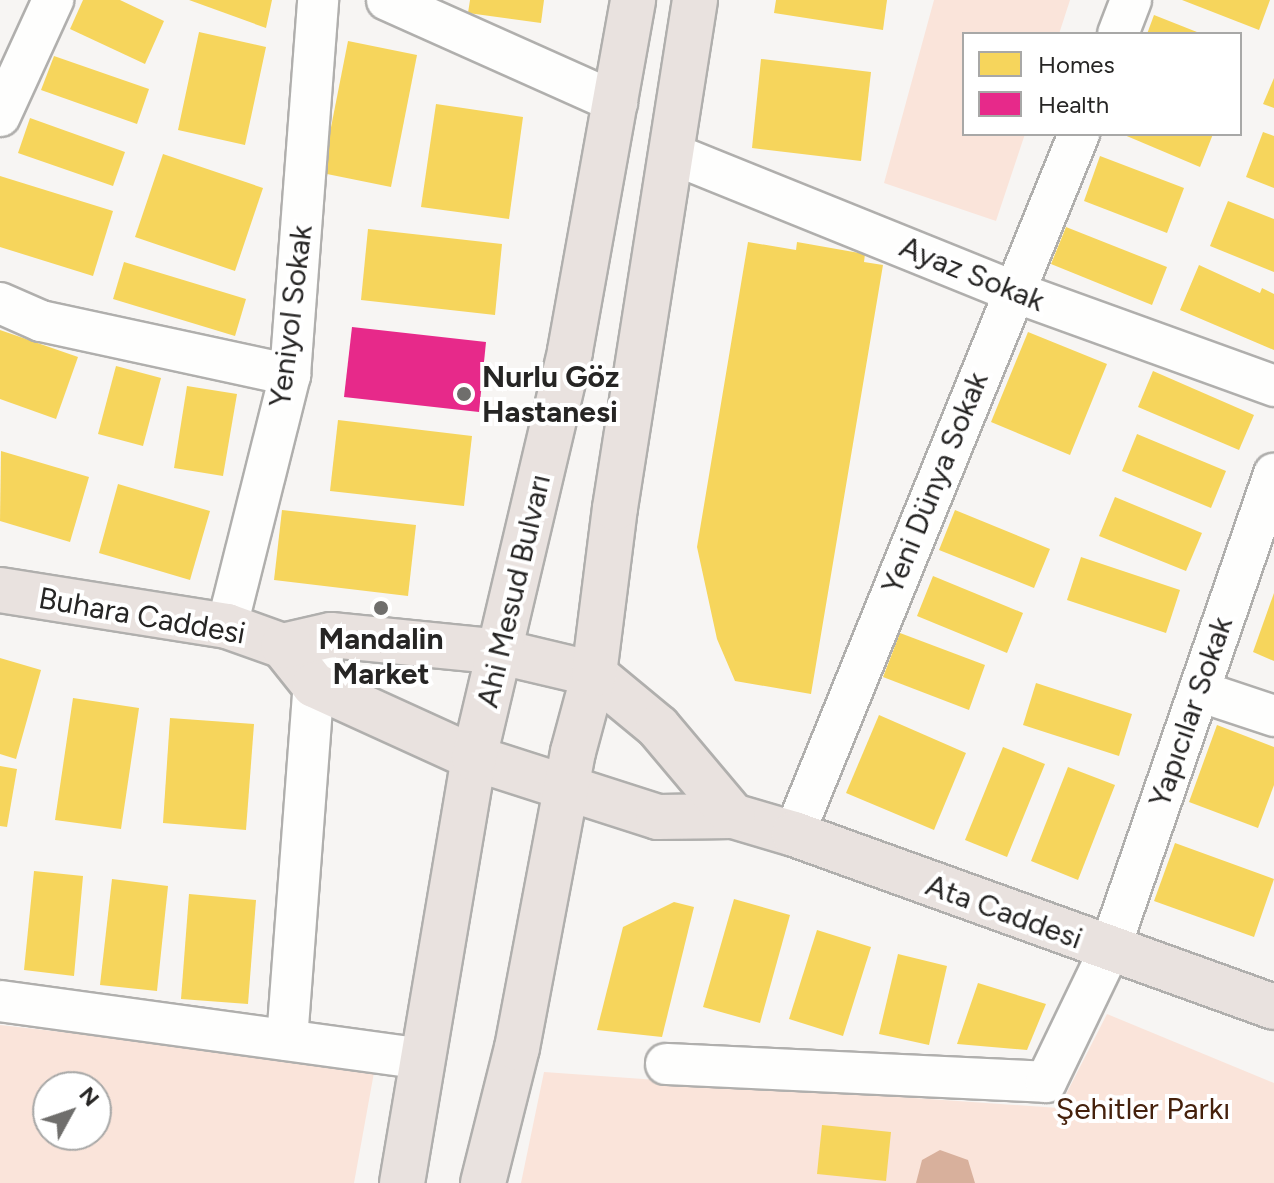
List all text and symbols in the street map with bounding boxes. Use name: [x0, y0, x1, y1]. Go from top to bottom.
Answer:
legend: [962, 32, 1242, 136]
text: Homes: [1038, 50, 1115, 79]
text: Health: [1038, 90, 1109, 119]
street label: Yeniyol Sokak: [262, 223, 320, 409]
street label: Ayaz Sokak: [894, 229, 1050, 319]
place label: Nurlu Göz Hastanesi: [482, 359, 619, 430]
street label: Yeni Dünya Sokak: [874, 367, 996, 599]
marker: Nurlu Göz Hastanesi: [453, 383, 475, 405]
street label: Ahi Mesud Bulvarı: [470, 471, 558, 711]
street label: Buhara Caddesi: [36, 580, 248, 652]
marker: Mandalin Market: [372, 599, 390, 617]
street label: Yapıcılar Sokak: [1142, 612, 1240, 812]
place label: Mandalin Market: [319, 621, 443, 692]
street label: Ata Caddesi: [921, 867, 1087, 957]
north arrow: [32, 1071, 112, 1151]
text: N: [73, 1081, 105, 1112]
park label: Şehitler Parkı: [1056, 1091, 1230, 1127]

